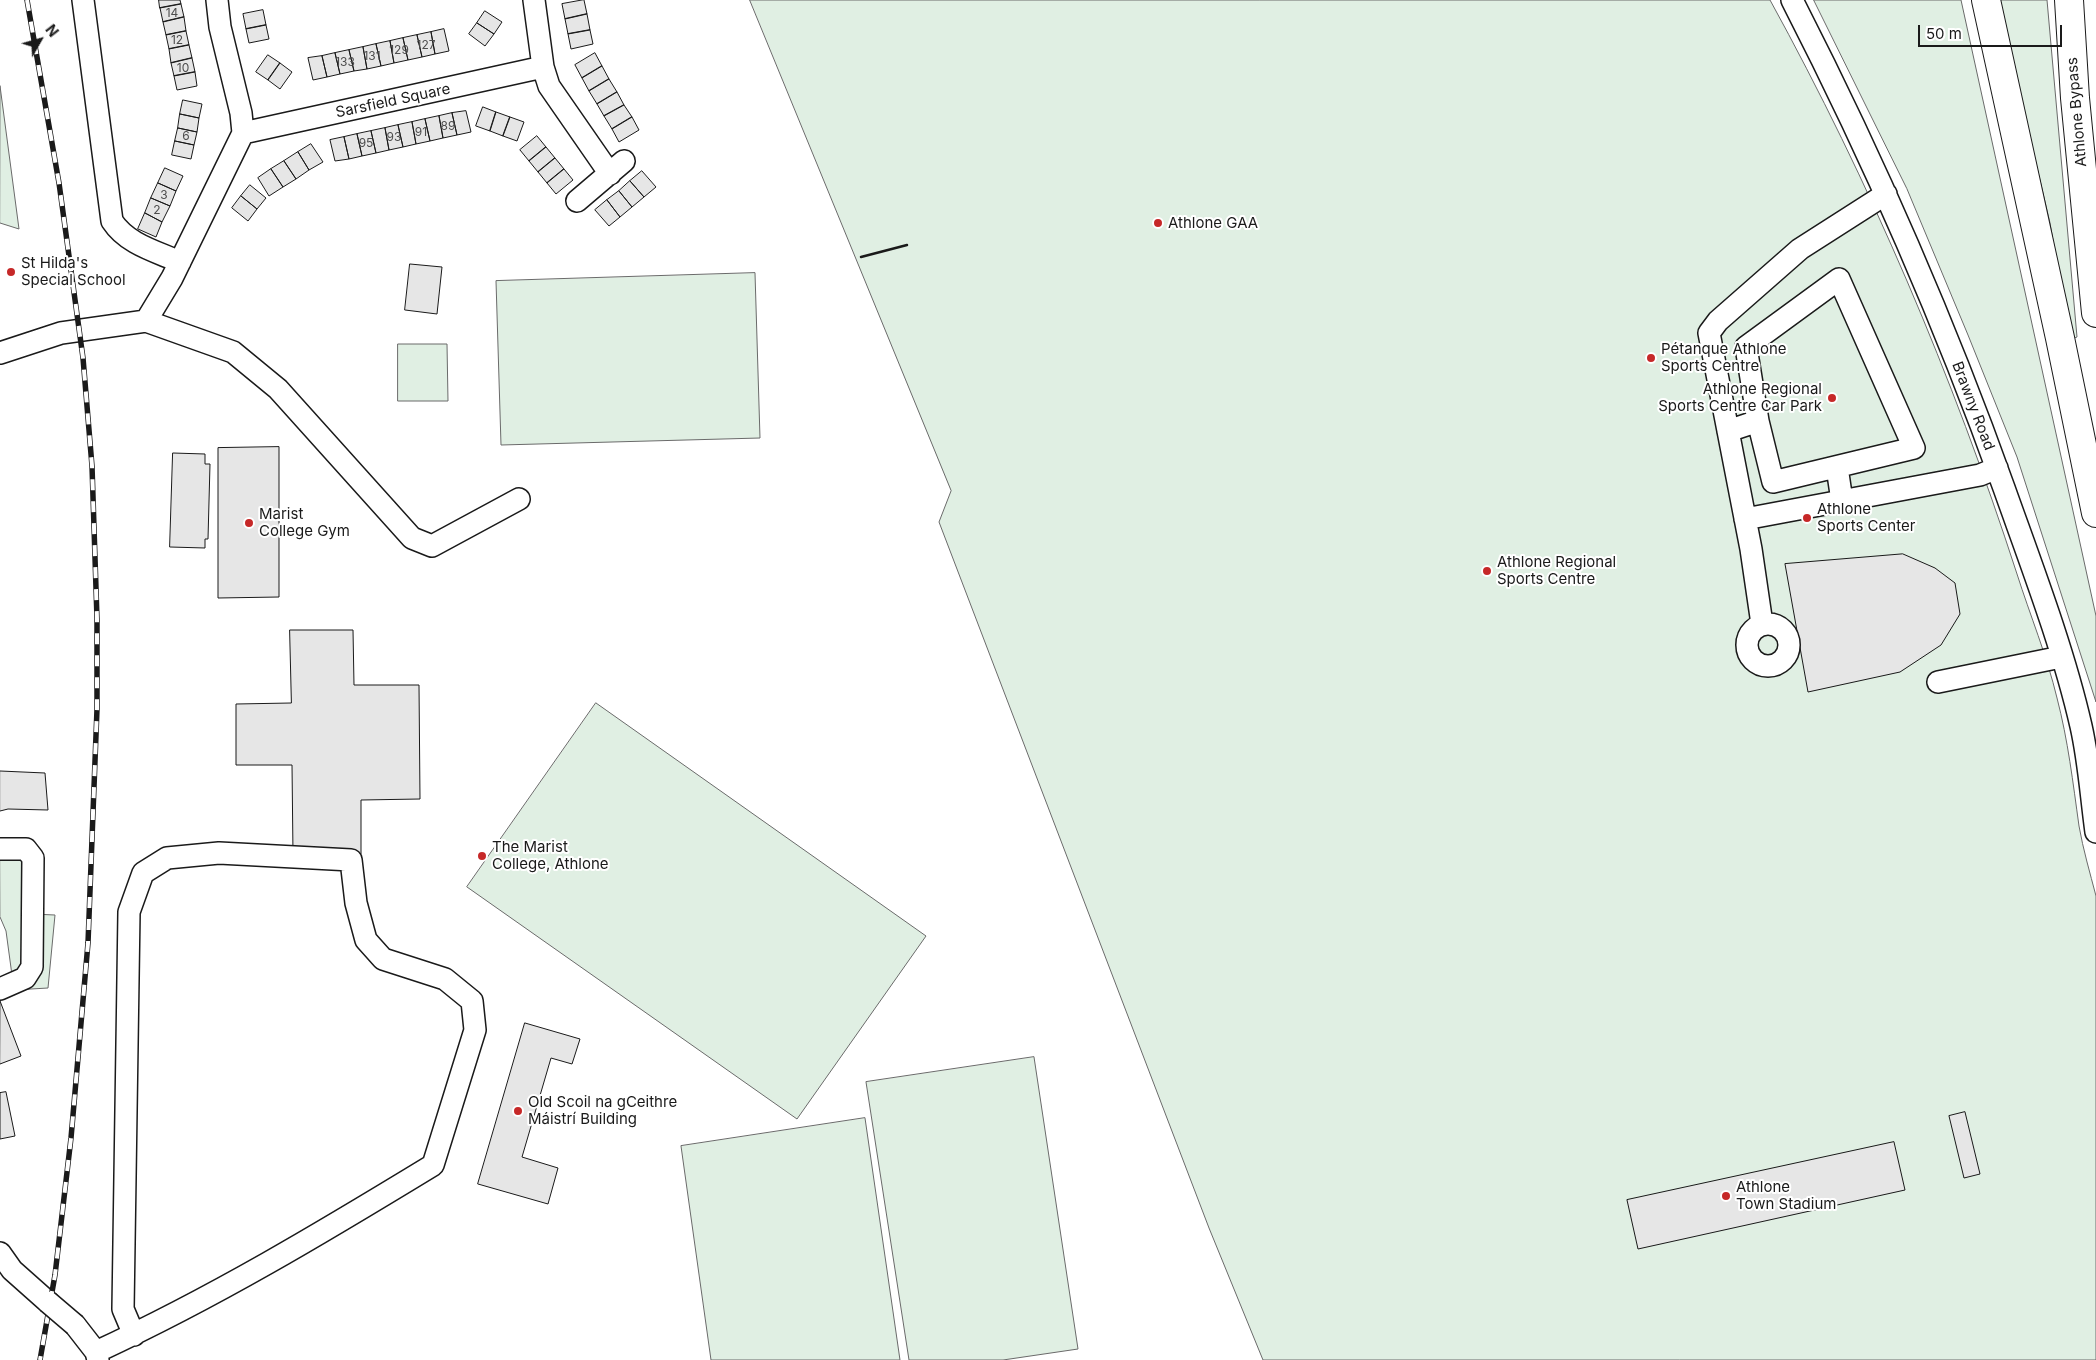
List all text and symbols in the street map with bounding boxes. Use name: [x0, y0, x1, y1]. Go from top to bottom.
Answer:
house number: 14: [166, 6, 178, 20]
north arrow: [15, 15, 65, 65]
scale bar: [1921, 15, 2065, 47]
text: N: [42, 21, 62, 40]
text: 50 m: [1926, 24, 1962, 43]
house number: 12: [171, 33, 183, 47]
house number: 127: [417, 38, 435, 52]
house number: 129: [389, 43, 409, 57]
house number: 131: [363, 49, 381, 63]
house number: 133: [335, 55, 355, 69]
street label: Athlone Bypass: [2063, 56, 2091, 168]
house number: 10: [177, 61, 189, 75]
street label: Sarsfield Square: [334, 80, 452, 122]
house number: 89: [441, 119, 455, 133]
house number: 91: [415, 125, 427, 139]
house number: 6: [182, 129, 190, 143]
house number: 93: [387, 130, 401, 144]
house number: 95: [359, 136, 373, 150]
house number: 3: [160, 188, 168, 202]
house number: 2: [153, 203, 161, 217]
place label: Athlone GAA: [1168, 214, 1258, 232]
marker: Athlone GAA: [1152, 217, 1164, 229]
place label: St Hilda's Special School: [21, 254, 126, 289]
marker: St Hilda's Special School: [5, 266, 17, 278]
place label: Pétanque Athlone Sports Centre: [1661, 340, 1787, 375]
marker: Pétanque Athlone Sports Centre: [1645, 352, 1657, 364]
street label: Brawny Road: [1948, 359, 1998, 453]
place label: Athlone Regional Sports Centre Car Park: [1658, 380, 1822, 415]
marker: Athlone Regional Sports Centre Car Park: [1826, 392, 1838, 404]
place label: Athlone Sports Center: [1817, 500, 1915, 535]
place label: Marist College Gym: [259, 505, 350, 540]
marker: Athlone Sports Center: [1801, 512, 1813, 524]
marker: Marist College Gym: [243, 517, 255, 529]
place label: Athlone Regional Sports Centre: [1497, 553, 1616, 588]
marker: Athlone Regional Sports Centre: [1481, 565, 1493, 577]
place label: The Marist College, Athlone: [492, 838, 609, 873]
marker: The Marist College, Athlone: [476, 850, 488, 862]
place label: Old Scoil na gCeithre Máistrí Building: [528, 1093, 677, 1128]
marker: Old Scoil na gCeithre Máistrí Building: [512, 1105, 524, 1117]
place label: Athlone Town Stadium: [1736, 1178, 1836, 1213]
marker: Athlone Town Stadium: [1720, 1190, 1732, 1202]

